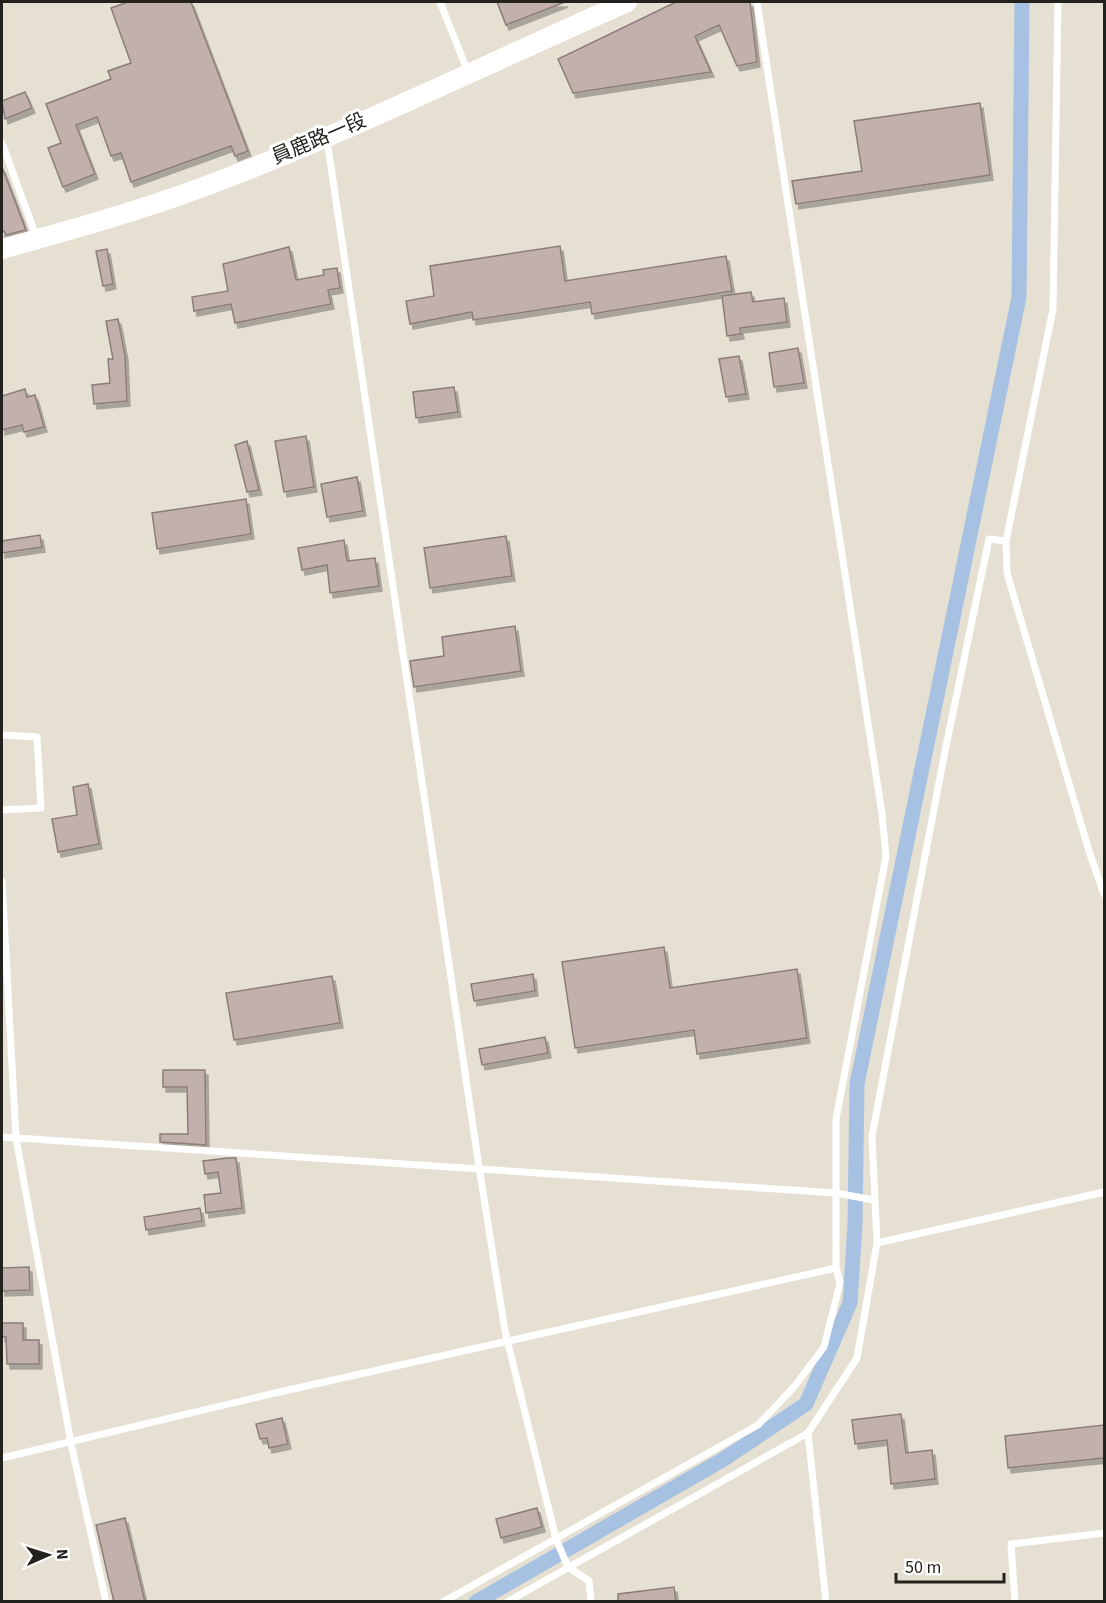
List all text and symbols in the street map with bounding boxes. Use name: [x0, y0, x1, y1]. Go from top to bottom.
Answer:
street label: 員鹿路一段: [268, 107, 370, 171]
north arrow: [18, 1525, 78, 1585]
scale bar: [896, 1546, 1004, 1584]
text: N: [51, 1548, 73, 1560]
text: 50 m: [905, 1555, 941, 1580]

